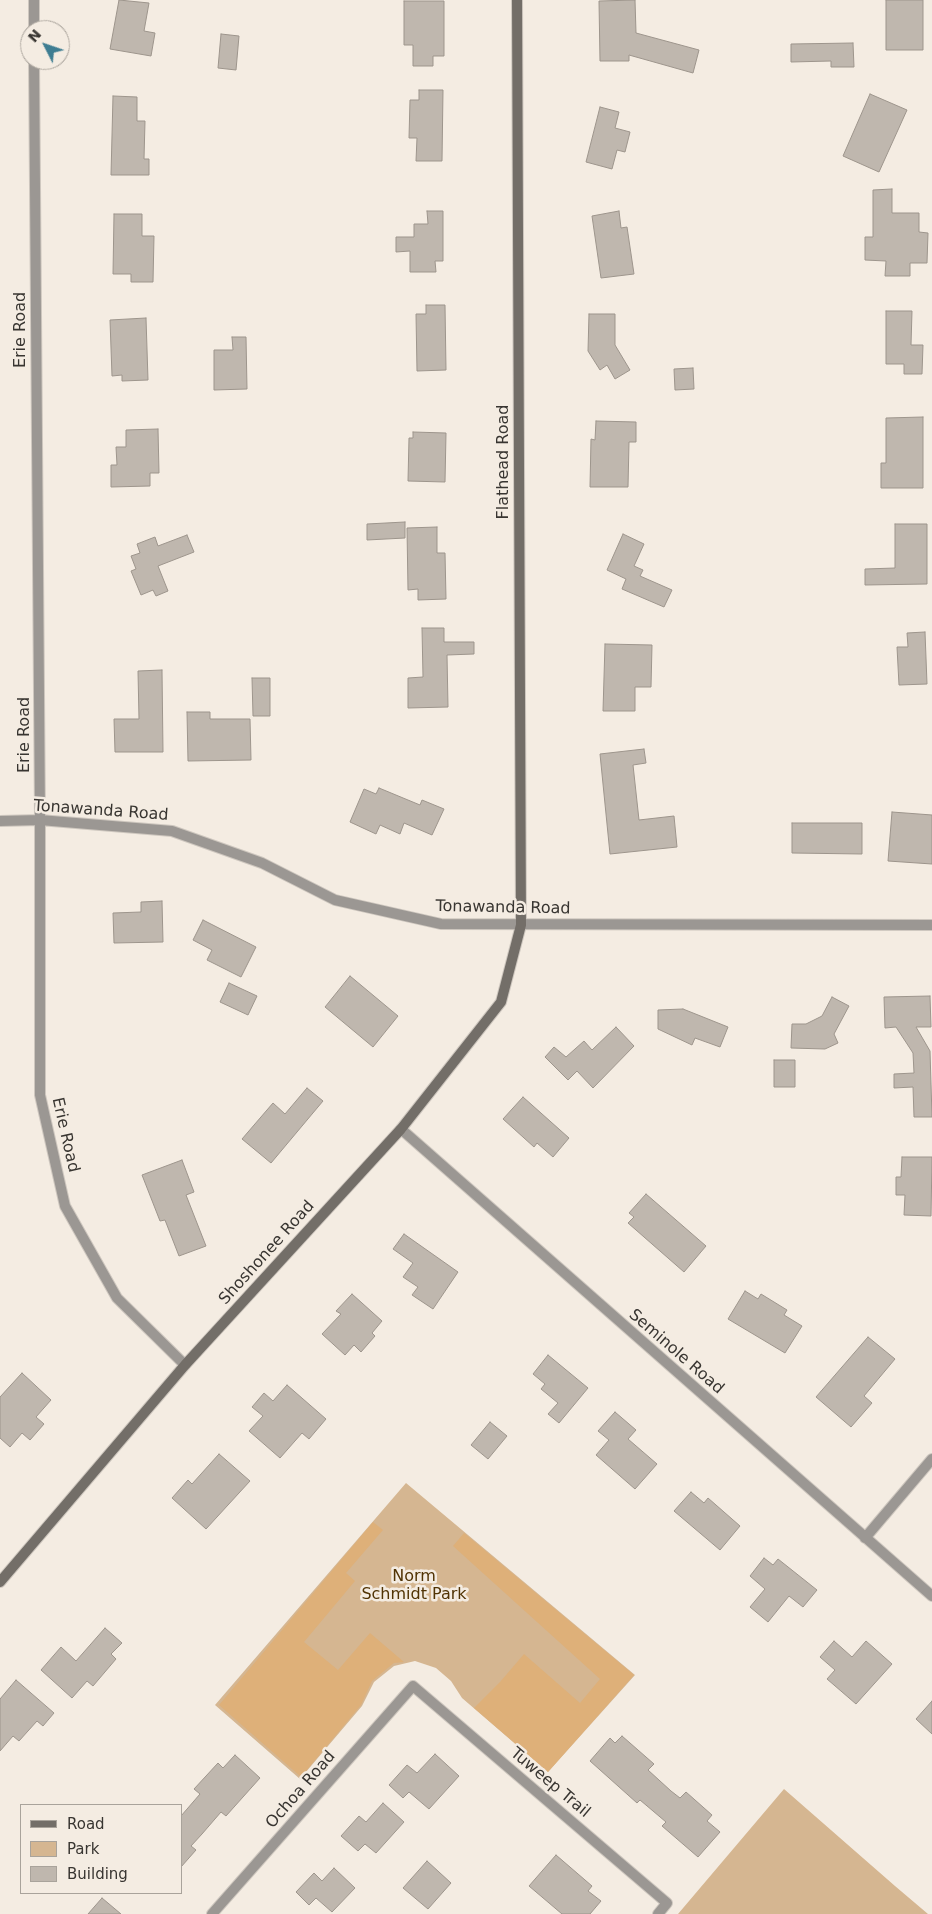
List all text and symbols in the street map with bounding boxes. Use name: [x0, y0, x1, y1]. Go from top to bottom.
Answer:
north arrow: [20, 20, 70, 70]
text: N: [25, 26, 44, 45]
street label: Erie Road: [11, 292, 31, 368]
street label: Flathead Road: [494, 405, 514, 519]
street label: Erie Road: [15, 697, 35, 773]
street label: Tonawanda Road: [33, 797, 169, 825]
street label: Tonawanda Road: [435, 897, 571, 919]
street label: Erie Road: [47, 1096, 83, 1174]
street label: Shoshonee Road: [215, 1197, 319, 1309]
street label: Seminole Road: [625, 1306, 727, 1398]
park label: Norm Schmidt Park: [361, 1567, 467, 1605]
street label: Tuweep Trail: [506, 1744, 594, 1822]
street label: Ochoa Road: [262, 1747, 340, 1833]
legend: [20, 1804, 182, 1894]
text: Road: [67, 1815, 105, 1833]
text: Park: [67, 1840, 99, 1858]
text: Building: [67, 1865, 128, 1883]

